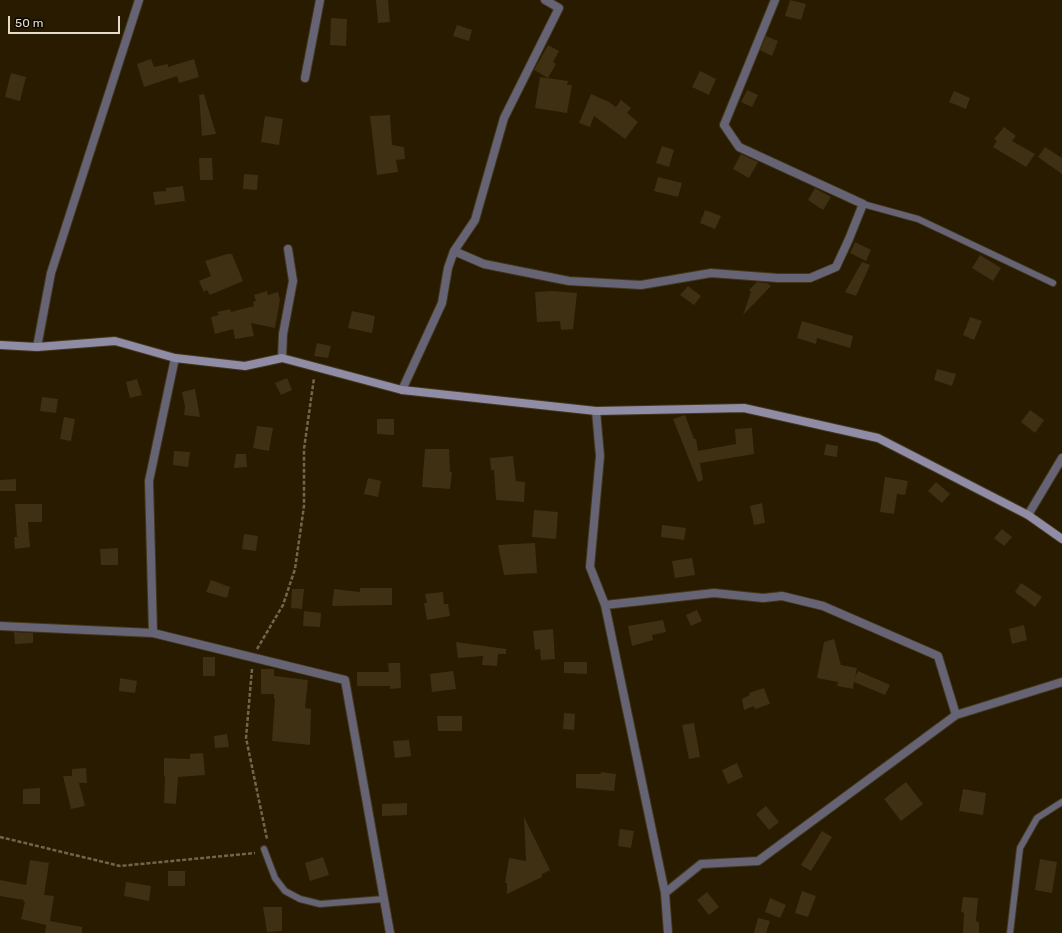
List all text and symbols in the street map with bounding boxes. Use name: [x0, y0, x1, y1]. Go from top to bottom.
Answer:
scale bar: [10, 8, 122, 34]
text: 50 m: [15, 16, 43, 30]

